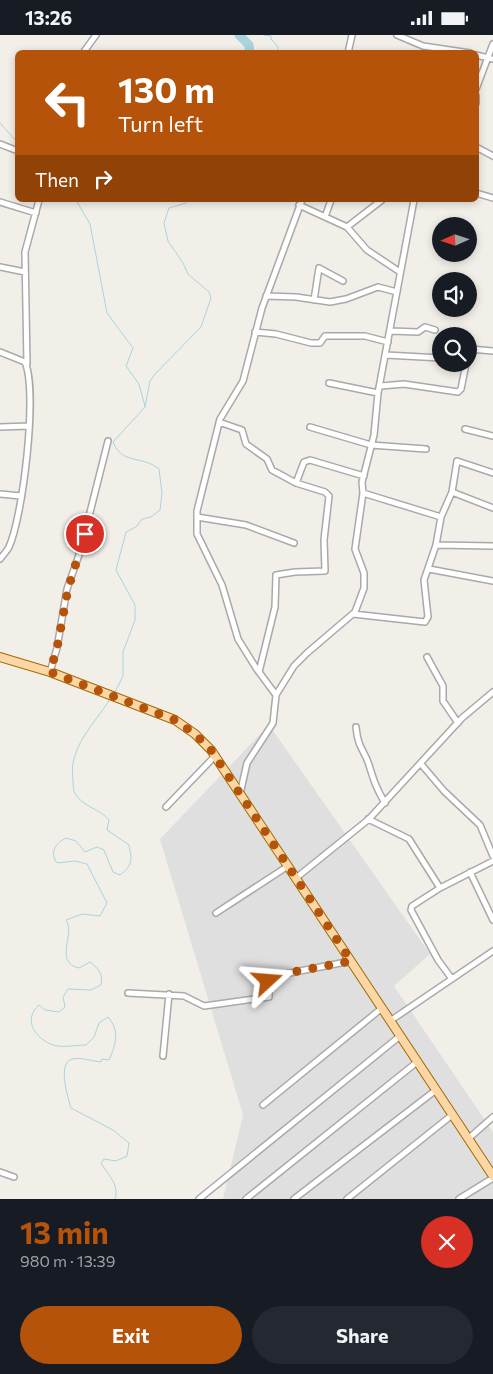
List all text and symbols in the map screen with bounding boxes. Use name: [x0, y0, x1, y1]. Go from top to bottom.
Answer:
text: 13:26: [25, 6, 72, 29]
text: 130 m: [118, 67, 215, 110]
icon: left: [35, 70, 100, 135]
text: Turn left: [118, 110, 203, 137]
icon: right: [89, 165, 117, 193]
text: Then: [35, 168, 79, 191]
north arrow: [432, 217, 478, 263]
map controls: [432, 217, 477, 372]
button: sound: [432, 272, 477, 317]
button: search: [432, 327, 477, 372]
pin: [64, 513, 106, 555]
icon: arrive: [71, 520, 99, 548]
position arrow: [241, 954, 293, 1006]
text: 13 min: [20, 1213, 109, 1250]
button: close: [421, 1216, 473, 1268]
text: 980 m · 13:39: [20, 1251, 115, 1270]
button: Exit: [20, 1306, 242, 1364]
button: Share: [252, 1306, 473, 1364]

